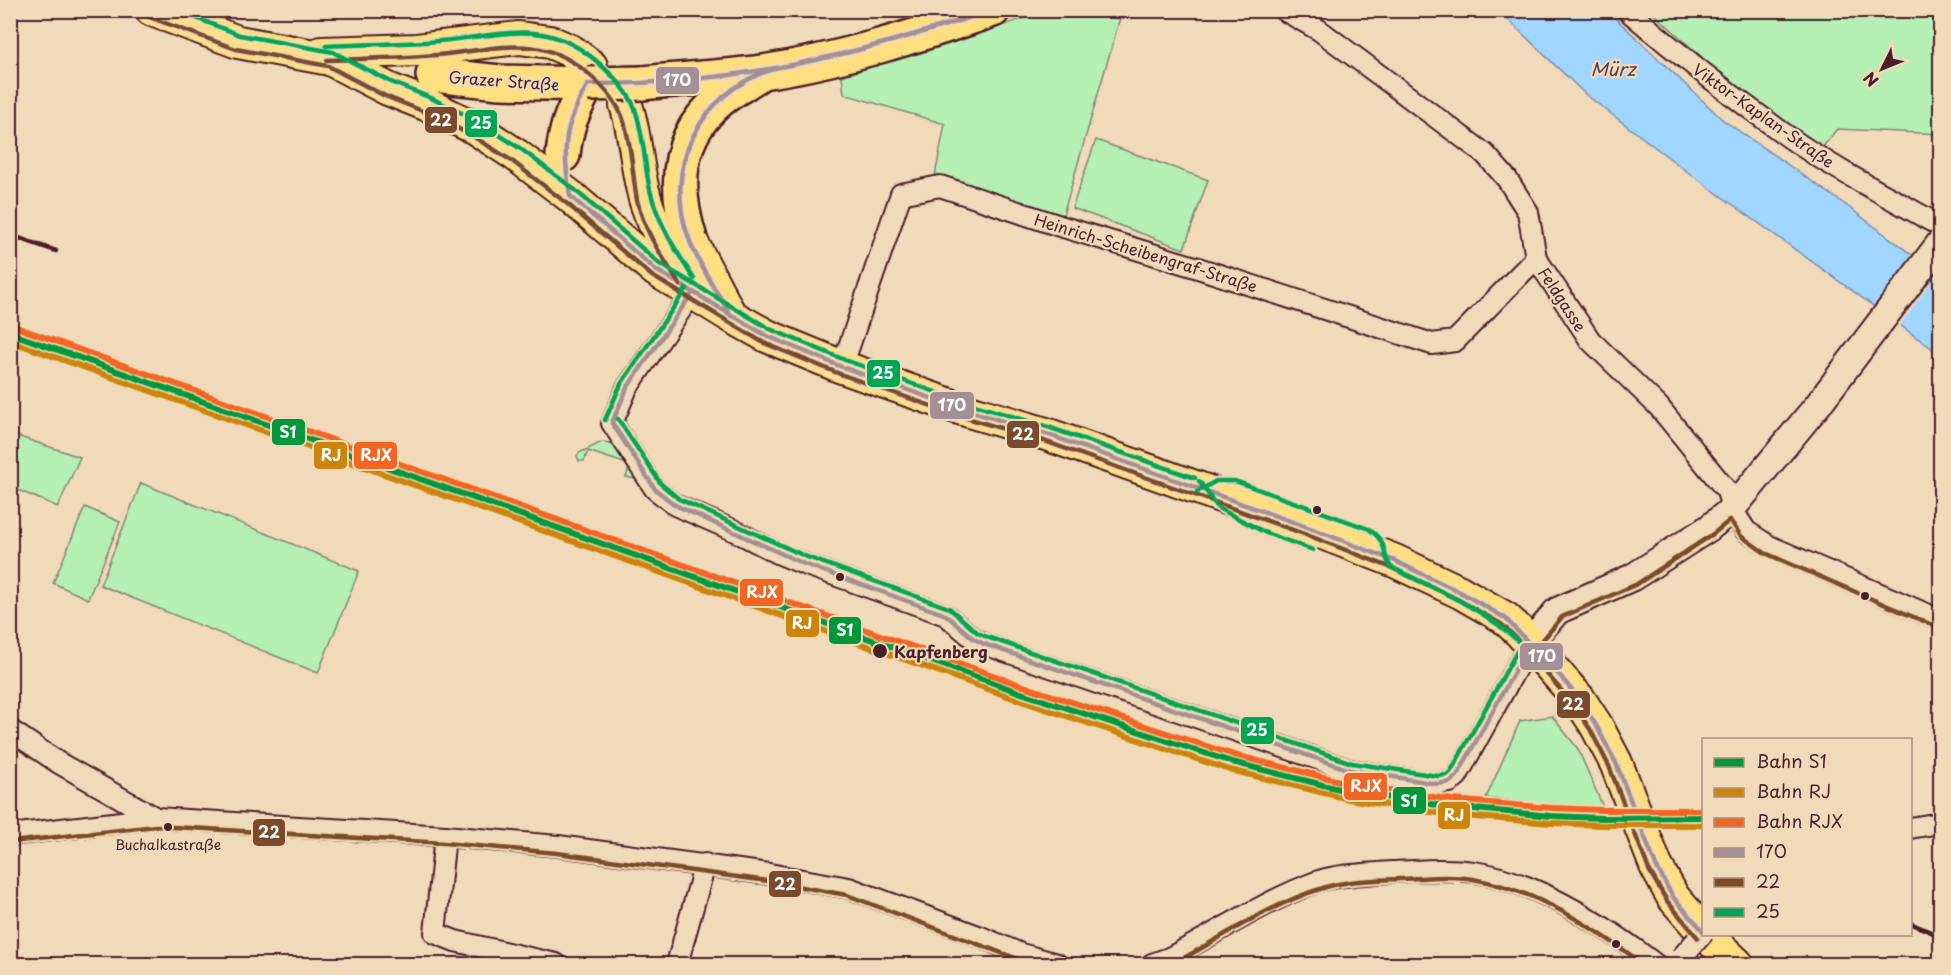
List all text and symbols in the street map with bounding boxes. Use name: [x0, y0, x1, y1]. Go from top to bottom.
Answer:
north arrow: [1852, 39, 1912, 99]
water label: Mürz: [1591, 55, 1638, 82]
street label: Viktor-Kaplan-Straße: [1688, 57, 1840, 173]
street label: Grazer Straße: [448, 64, 560, 96]
line badge: 170: [655, 66, 700, 95]
text: 170: [663, 67, 691, 91]
text: N: [1857, 67, 1883, 93]
line badge: 22: [424, 106, 458, 134]
text: 22: [430, 107, 452, 131]
line badge: 25: [464, 109, 498, 138]
text: 25: [470, 110, 492, 134]
street label: Heinrich-Scheibengraf-Straße: [1032, 207, 1260, 297]
street label: Feldgasse: [1533, 262, 1593, 336]
line badge: 25: [866, 359, 901, 388]
text: 25: [872, 360, 894, 384]
line badge: 170: [929, 391, 975, 420]
text: 170: [938, 392, 966, 416]
line badge: S1: [271, 418, 306, 446]
text: S1: [280, 419, 297, 443]
line badge: 22: [1006, 420, 1040, 449]
text: 22: [1012, 421, 1034, 445]
line badge: RJ: [313, 441, 348, 470]
line badge: RJX: [353, 441, 398, 470]
text: RJ: [321, 442, 341, 466]
text: RJX: [360, 442, 392, 466]
unlabelled marker: [1311, 504, 1323, 516]
unlabelled marker: [834, 571, 846, 583]
line badge: RJX: [739, 578, 784, 607]
text: RJX: [746, 579, 778, 603]
unlabelled marker: [1859, 590, 1871, 602]
line badge: RJ: [785, 609, 820, 638]
text: RJ: [792, 610, 812, 634]
line badge: S1: [828, 616, 862, 645]
text: S1: [837, 617, 854, 641]
place label: Kapfenberg: [894, 639, 988, 663]
marker: Kapfenberg: [871, 642, 889, 660]
line badge: 170: [1519, 642, 1564, 671]
text: 170: [1528, 643, 1556, 667]
line badge: 22: [1556, 690, 1591, 719]
text: 22: [1562, 691, 1584, 715]
line badge: 25: [1240, 716, 1275, 745]
text: 25: [1246, 717, 1268, 741]
legend: [1702, 738, 1912, 936]
text: Bahn S1: [1756, 747, 1827, 774]
line badge: RJX: [1343, 772, 1388, 801]
text: RJX: [1350, 773, 1382, 797]
text: Bahn RJ: [1756, 777, 1831, 804]
line badge: S1: [1392, 786, 1427, 815]
text: S1: [1401, 788, 1418, 812]
line badge: RJ: [1437, 801, 1471, 830]
text: RJ: [1444, 802, 1464, 826]
text: Bahn RJX: [1756, 807, 1843, 834]
line badge: 22: [252, 818, 286, 847]
text: 22: [258, 819, 280, 843]
marker: Buchalkastraße: [162, 821, 174, 833]
place label: Buchalkastraße: [115, 834, 221, 855]
text: 170: [1756, 837, 1787, 864]
text: 22: [1756, 867, 1780, 894]
line badge: 22: [768, 870, 802, 898]
text: 22: [774, 871, 796, 895]
text: 25: [1756, 897, 1780, 924]
unlabelled marker: [1610, 938, 1622, 950]

